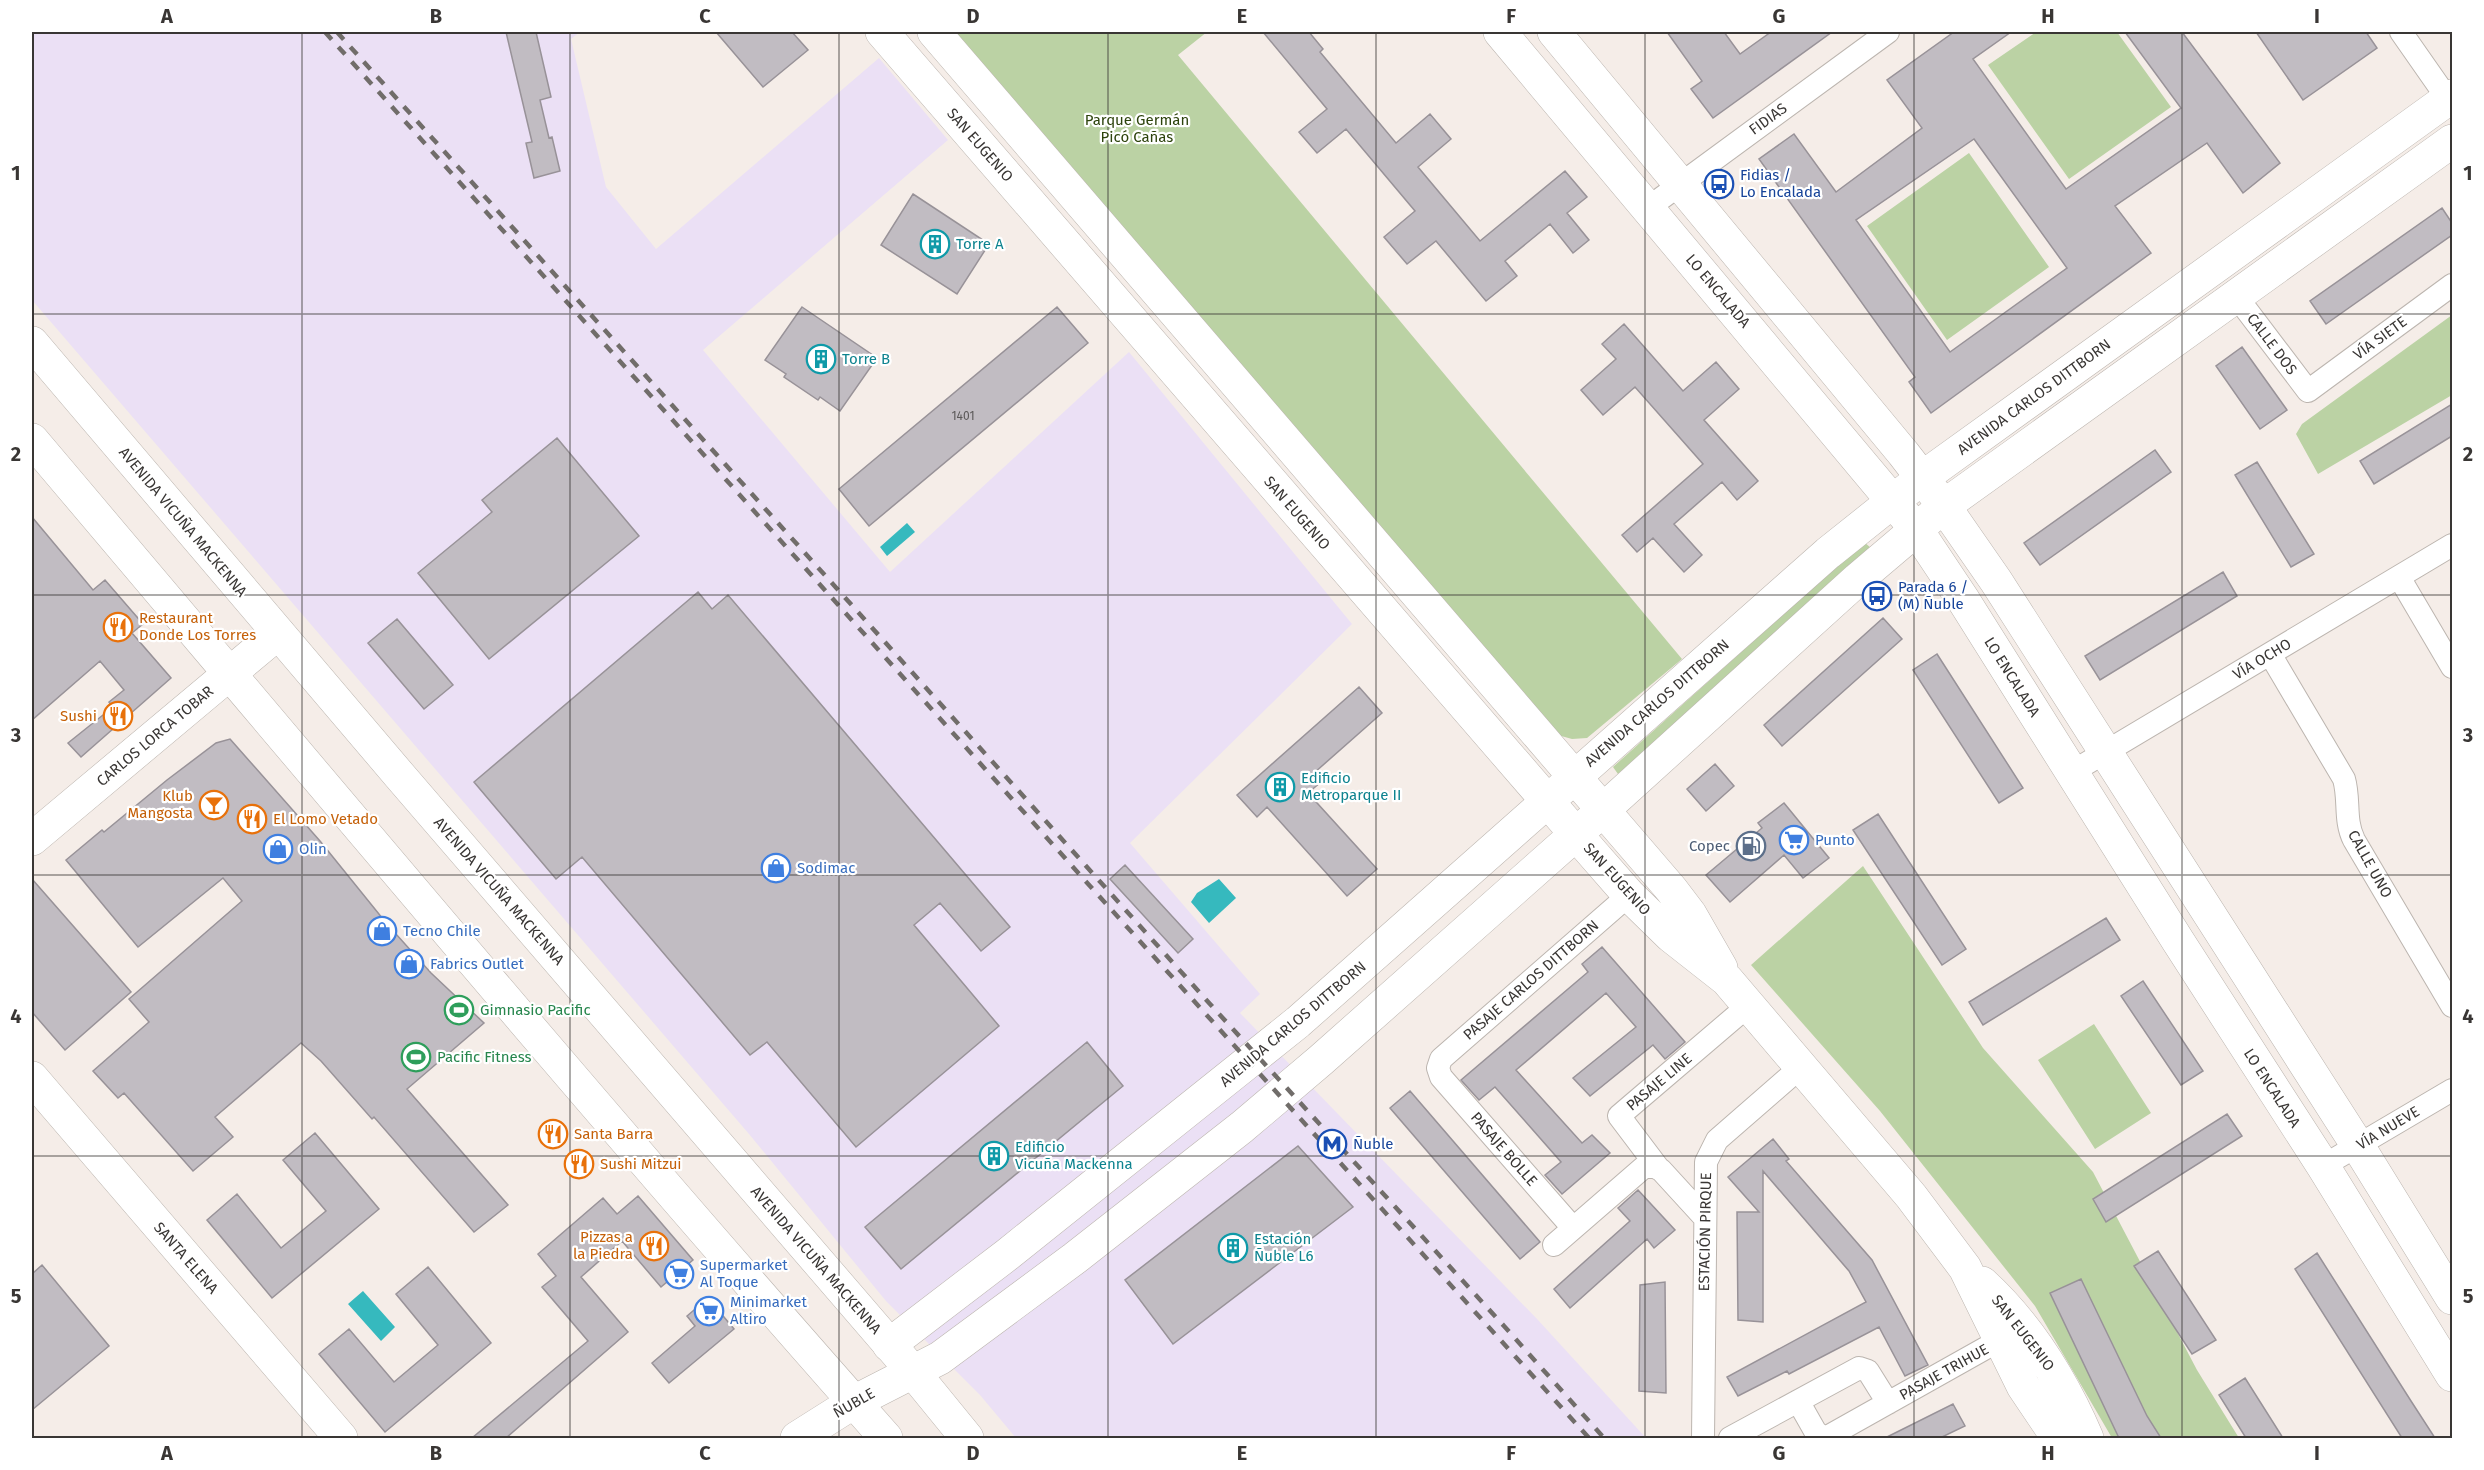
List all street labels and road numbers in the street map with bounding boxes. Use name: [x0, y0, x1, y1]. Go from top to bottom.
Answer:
street label: FIDIAS: [1745, 99, 1791, 139]
street label: SAN EUGENIO: [943, 105, 1017, 185]
street label: LO ENCALADA: [1682, 251, 1754, 332]
street label: CALLE DOS: [2243, 310, 2301, 378]
street label: VÍA SIETE: [2350, 313, 2410, 363]
street label: AVENIDA CARLOS DITTBORN: [1954, 335, 2114, 459]
street label: AVENIDA VICUÑA MACKENNA: [115, 444, 251, 601]
street label: SAN EUGENIO: [1260, 473, 1334, 553]
street label: LO ENCALADA: [1980, 634, 2044, 721]
street label: AVENIDA CARLOS DITTBORN: [1581, 635, 1733, 771]
street label: VÍA OCHO: [2230, 635, 2294, 683]
street label: CARLOS LORCA TOBAR: [93, 682, 217, 790]
street label: AVENIDA VICUÑA MACKENNA: [430, 813, 568, 969]
street label: CALLE UNO: [2344, 827, 2396, 901]
street label: SAN EUGENIO: [1580, 839, 1654, 919]
street label: PASAJE CARLOS DITTBORN: [1460, 916, 1602, 1044]
street label: AVENIDA CARLOS DITTBORN: [1216, 958, 1370, 1090]
street label: LO ENCALADA: [2240, 1045, 2304, 1131]
street label: PASAJE LINE: [1623, 1049, 1695, 1115]
street label: VÍA NUEVE: [2353, 1102, 2423, 1154]
street label: PASAJE BOLLE: [1467, 1108, 1541, 1190]
street label: ESTACIÓN PIRQUE: [1695, 1172, 1715, 1292]
street label: AVENIDA VICUÑA MACKENNA: [747, 1182, 885, 1338]
street label: SANTA ELENA: [150, 1219, 222, 1298]
street label: SAN EUGENIO: [1988, 1291, 2058, 1375]
street label: PASAJE TRIHUE: [1896, 1340, 1992, 1404]
street label: ÑUBLE: [830, 1384, 878, 1422]

